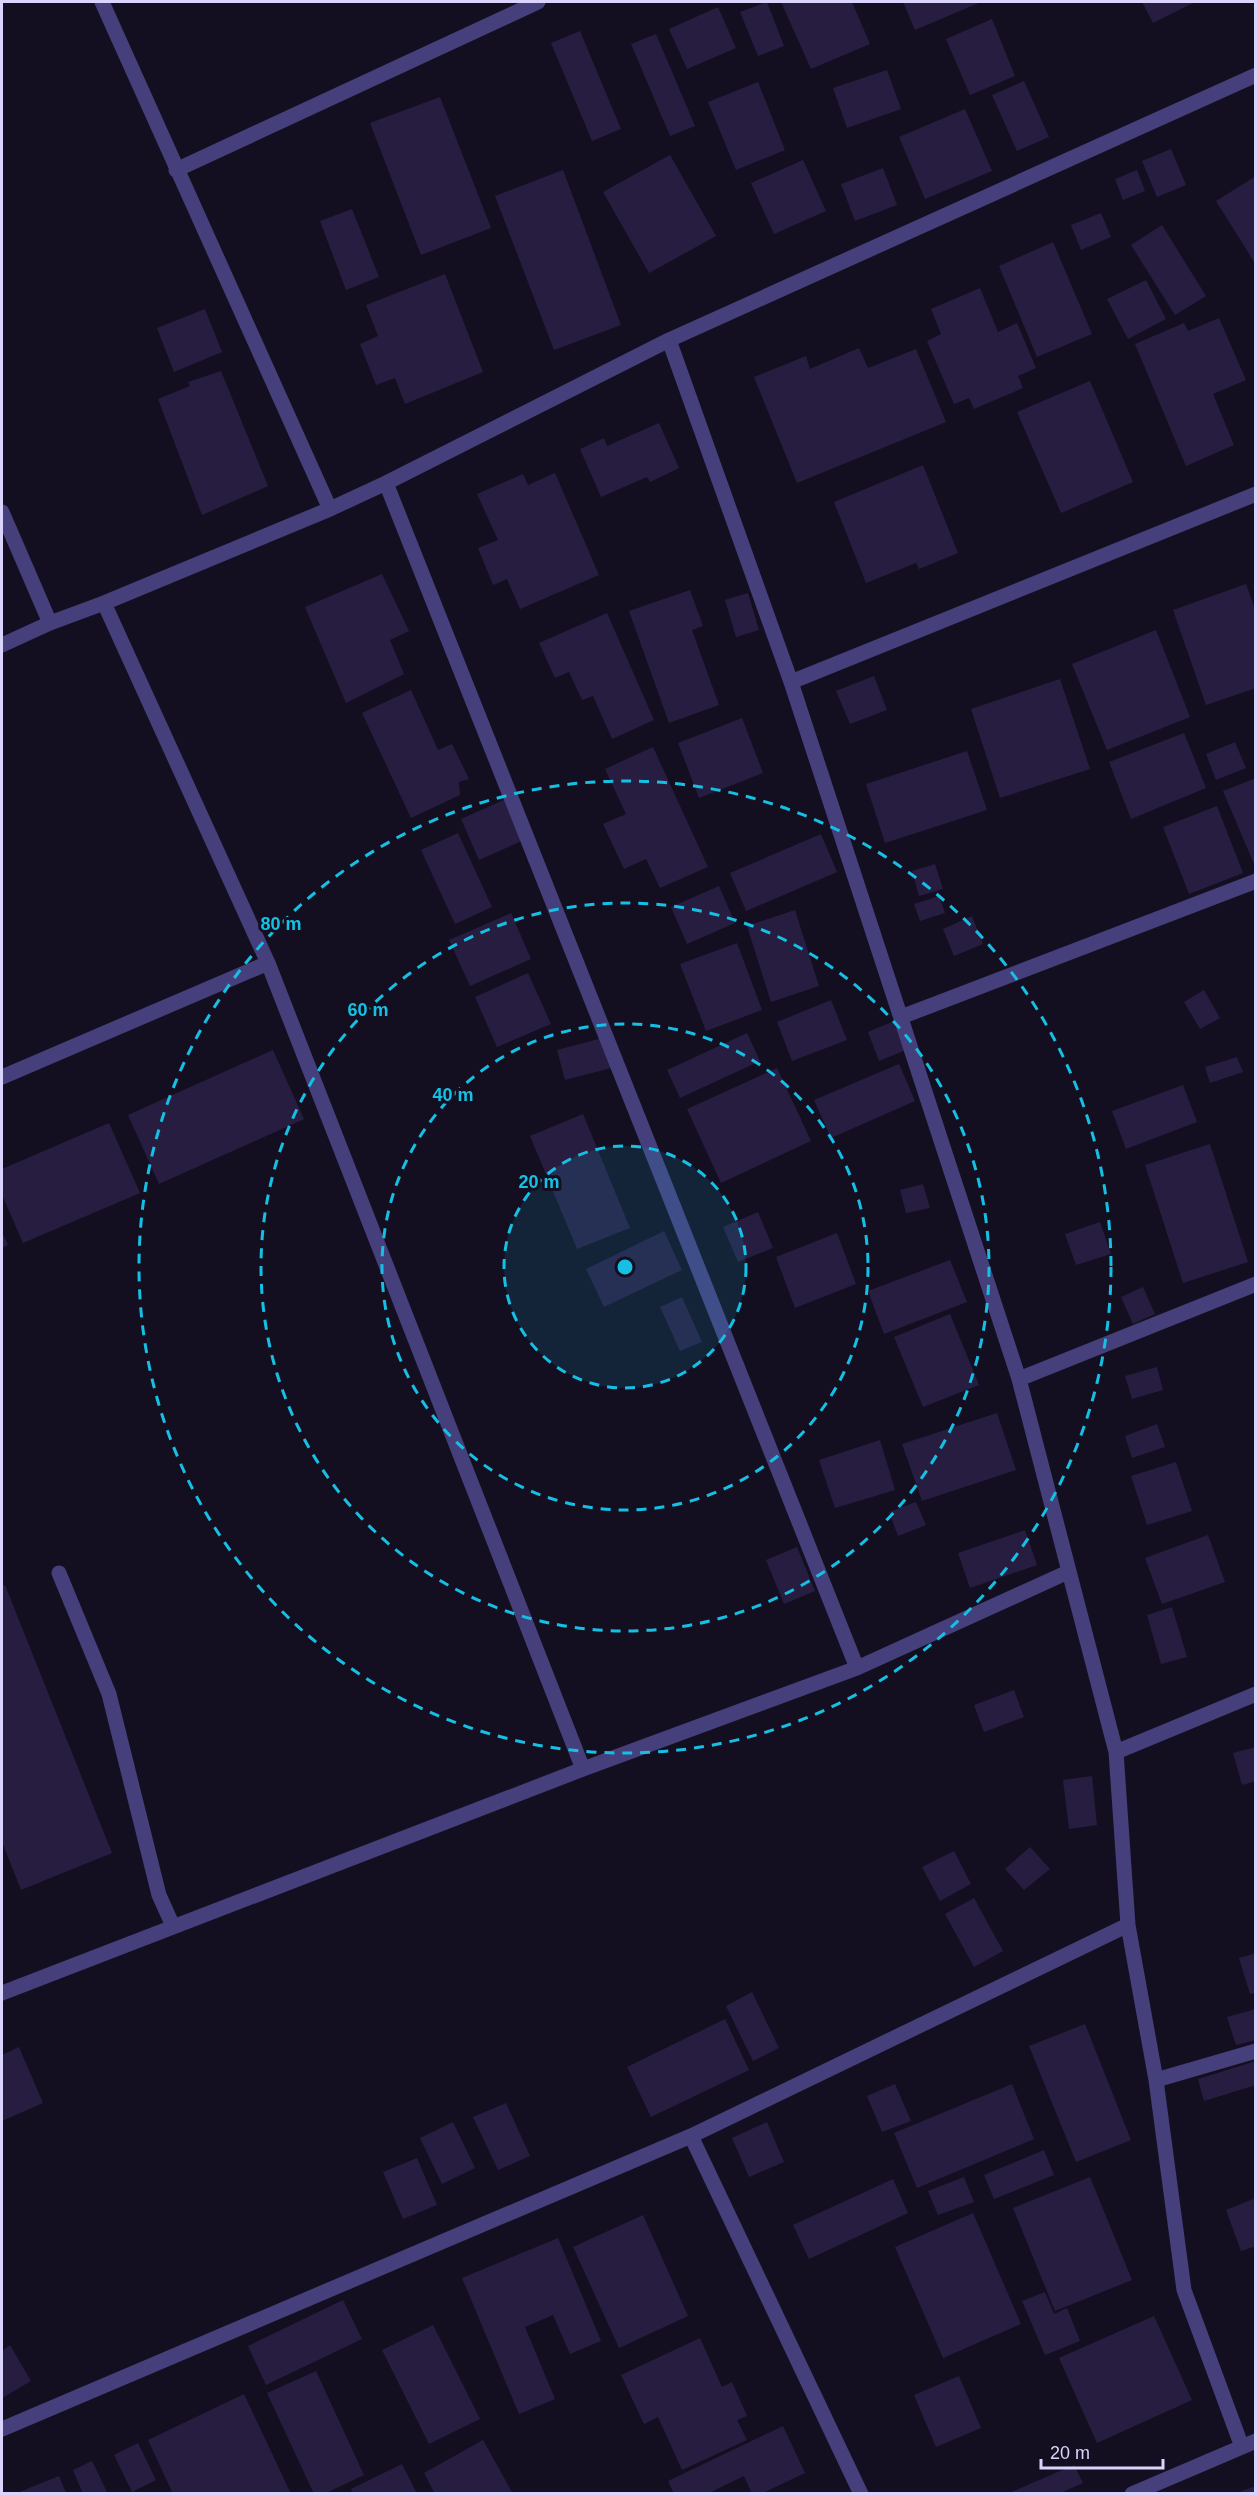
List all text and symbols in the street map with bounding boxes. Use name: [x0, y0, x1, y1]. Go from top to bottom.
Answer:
text: 80 m: [260, 914, 302, 934]
text: 60 m: [347, 1000, 389, 1020]
text: 40 m: [432, 1085, 474, 1105]
text: 20 m: [518, 1172, 560, 1192]
centre of rings: [615, 1257, 635, 1277]
scale bar: [1041, 2432, 1162, 2470]
text: 20 m: [1050, 2443, 1090, 2463]

